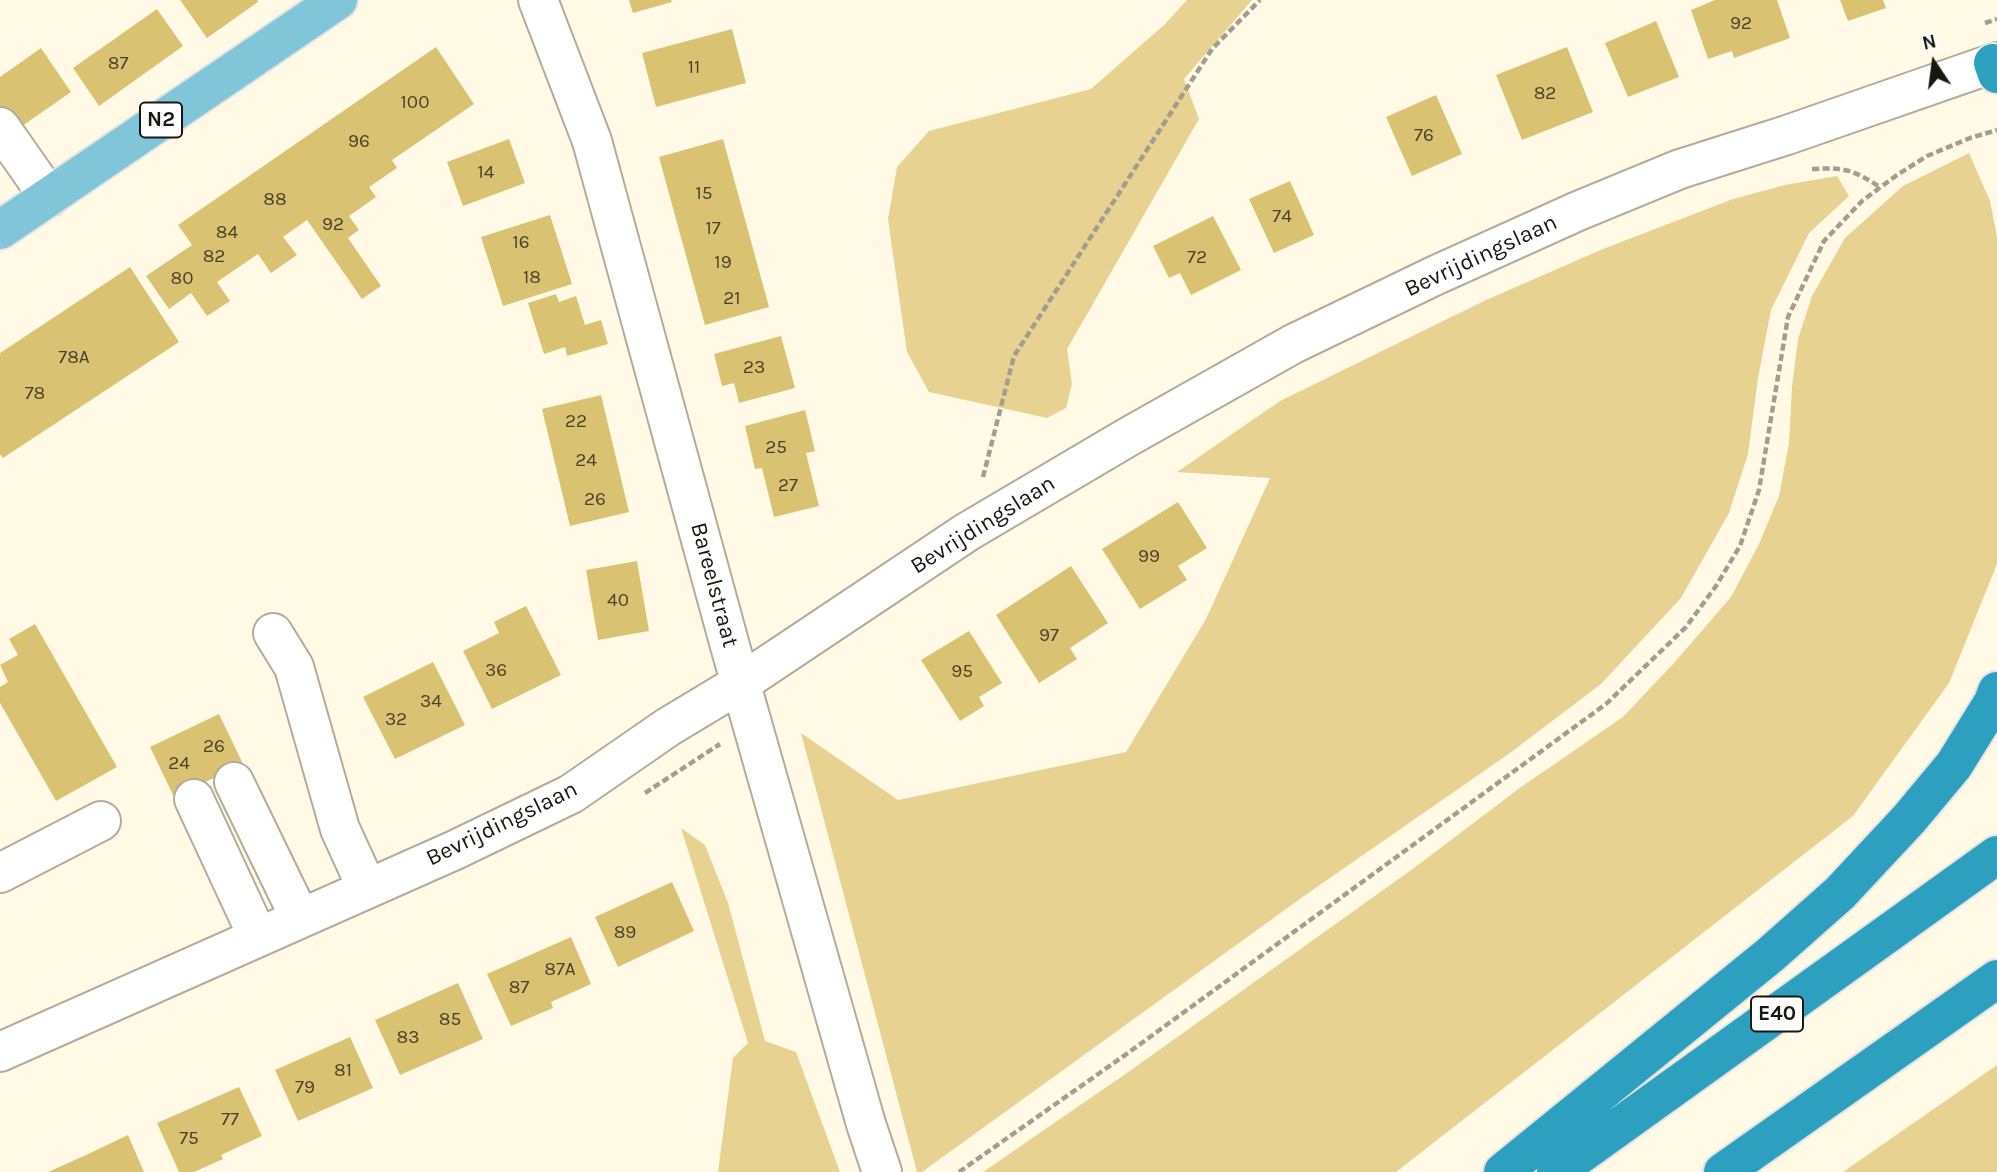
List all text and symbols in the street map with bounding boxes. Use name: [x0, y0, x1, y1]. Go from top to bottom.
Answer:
house number: 92: [1730, 13, 1752, 35]
north arrow: [1899, 28, 1969, 98]
text: N: [1920, 30, 1938, 55]
house number: 87: [108, 53, 128, 75]
house number: 11: [688, 57, 700, 79]
house number: 82: [1534, 83, 1556, 105]
house number: 100: [401, 92, 429, 114]
road number: N2: [140, 102, 182, 138]
house number: 76: [1414, 125, 1434, 147]
house number: 96: [348, 131, 370, 153]
house number: 14: [478, 162, 494, 184]
house number: 15: [695, 183, 713, 205]
house number: 88: [263, 189, 287, 211]
house number: 74: [1272, 206, 1292, 228]
street label: Bevrijdingslaan: [1400, 209, 1562, 303]
house number: 92: [322, 214, 344, 236]
house number: 17: [705, 218, 721, 240]
house number: 84: [216, 222, 238, 244]
house number: 16: [512, 232, 530, 254]
house number: 82: [203, 246, 225, 268]
house number: 72: [1187, 247, 1207, 269]
house number: 19: [714, 252, 732, 274]
house number: 18: [523, 267, 541, 289]
house number: 80: [171, 268, 193, 290]
house number: 21: [723, 288, 741, 310]
house number: 78A: [58, 347, 90, 369]
house number: 23: [743, 357, 765, 379]
house number: 78: [25, 383, 45, 405]
house number: 22: [565, 411, 587, 433]
house number: 25: [765, 437, 787, 459]
house number: 24: [575, 450, 597, 472]
street label: Bevrijdingslaan: [906, 470, 1060, 580]
house number: 27: [778, 475, 798, 497]
house number: 26: [584, 489, 606, 511]
street label: Bareelstraat: [684, 519, 744, 651]
house number: 99: [1138, 546, 1160, 568]
house number: 40: [607, 590, 629, 612]
house number: 97: [1039, 625, 1059, 647]
house number: 36: [485, 660, 507, 682]
house number: 95: [951, 661, 973, 683]
house number: 34: [420, 691, 442, 713]
house number: 32: [385, 709, 407, 731]
house number: 26: [203, 736, 225, 758]
house number: 24: [168, 753, 190, 775]
street label: Bevrijdingslaan: [422, 775, 582, 873]
house number: 89: [614, 922, 636, 944]
house number: 87A: [544, 959, 576, 981]
house number: 87: [509, 977, 529, 999]
road number: E40: [1751, 996, 1803, 1032]
house number: 85: [439, 1009, 461, 1031]
house number: 83: [397, 1027, 419, 1049]
house number: 81: [334, 1060, 352, 1082]
house number: 79: [295, 1077, 315, 1099]
house number: 77: [221, 1109, 239, 1131]
house number: 75: [179, 1128, 199, 1150]

